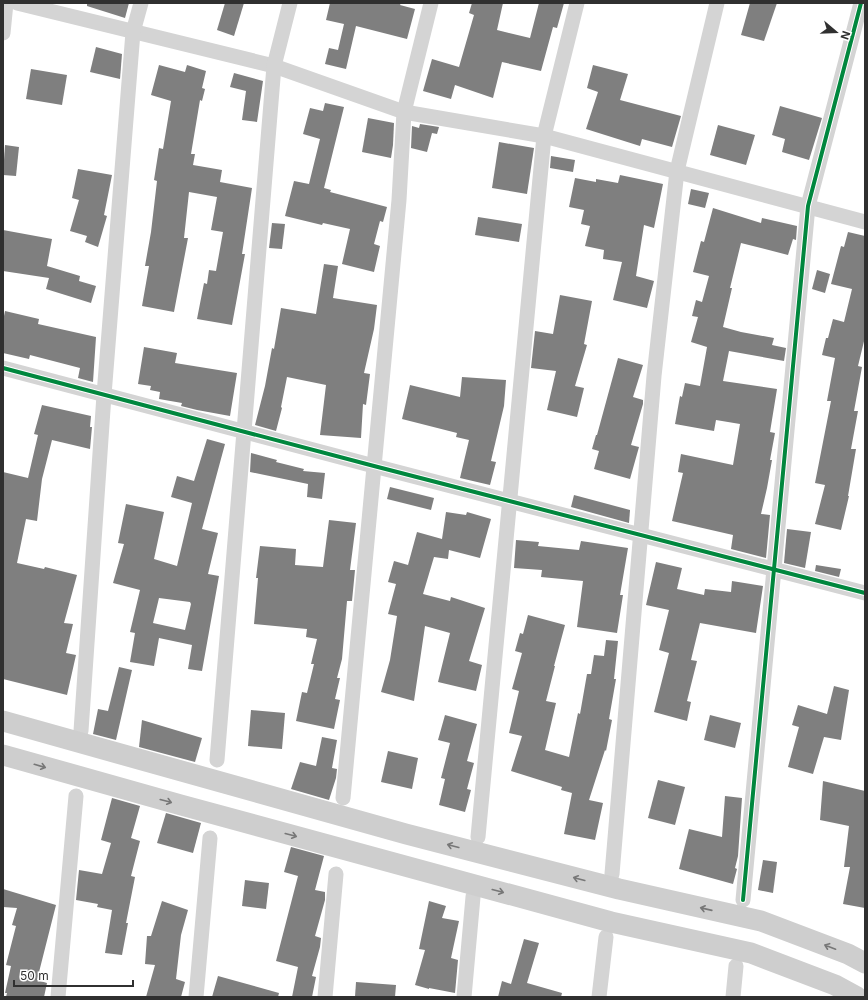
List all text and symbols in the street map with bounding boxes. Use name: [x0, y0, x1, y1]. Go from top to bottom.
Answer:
north arrow: [816, 12, 856, 52]
text: N: [837, 29, 853, 42]
one-way arrow: [34, 763, 47, 771]
one-way arrow: [159, 798, 172, 805]
one-way arrow: [284, 832, 297, 840]
one-way arrow: [447, 842, 460, 849]
one-way arrow: [573, 875, 586, 882]
one-way arrow: [491, 888, 504, 896]
one-way arrow: [699, 905, 712, 912]
one-way arrow: [824, 943, 836, 951]
scale bar: [14, 962, 133, 988]
text: 50 m: [20, 968, 49, 983]

